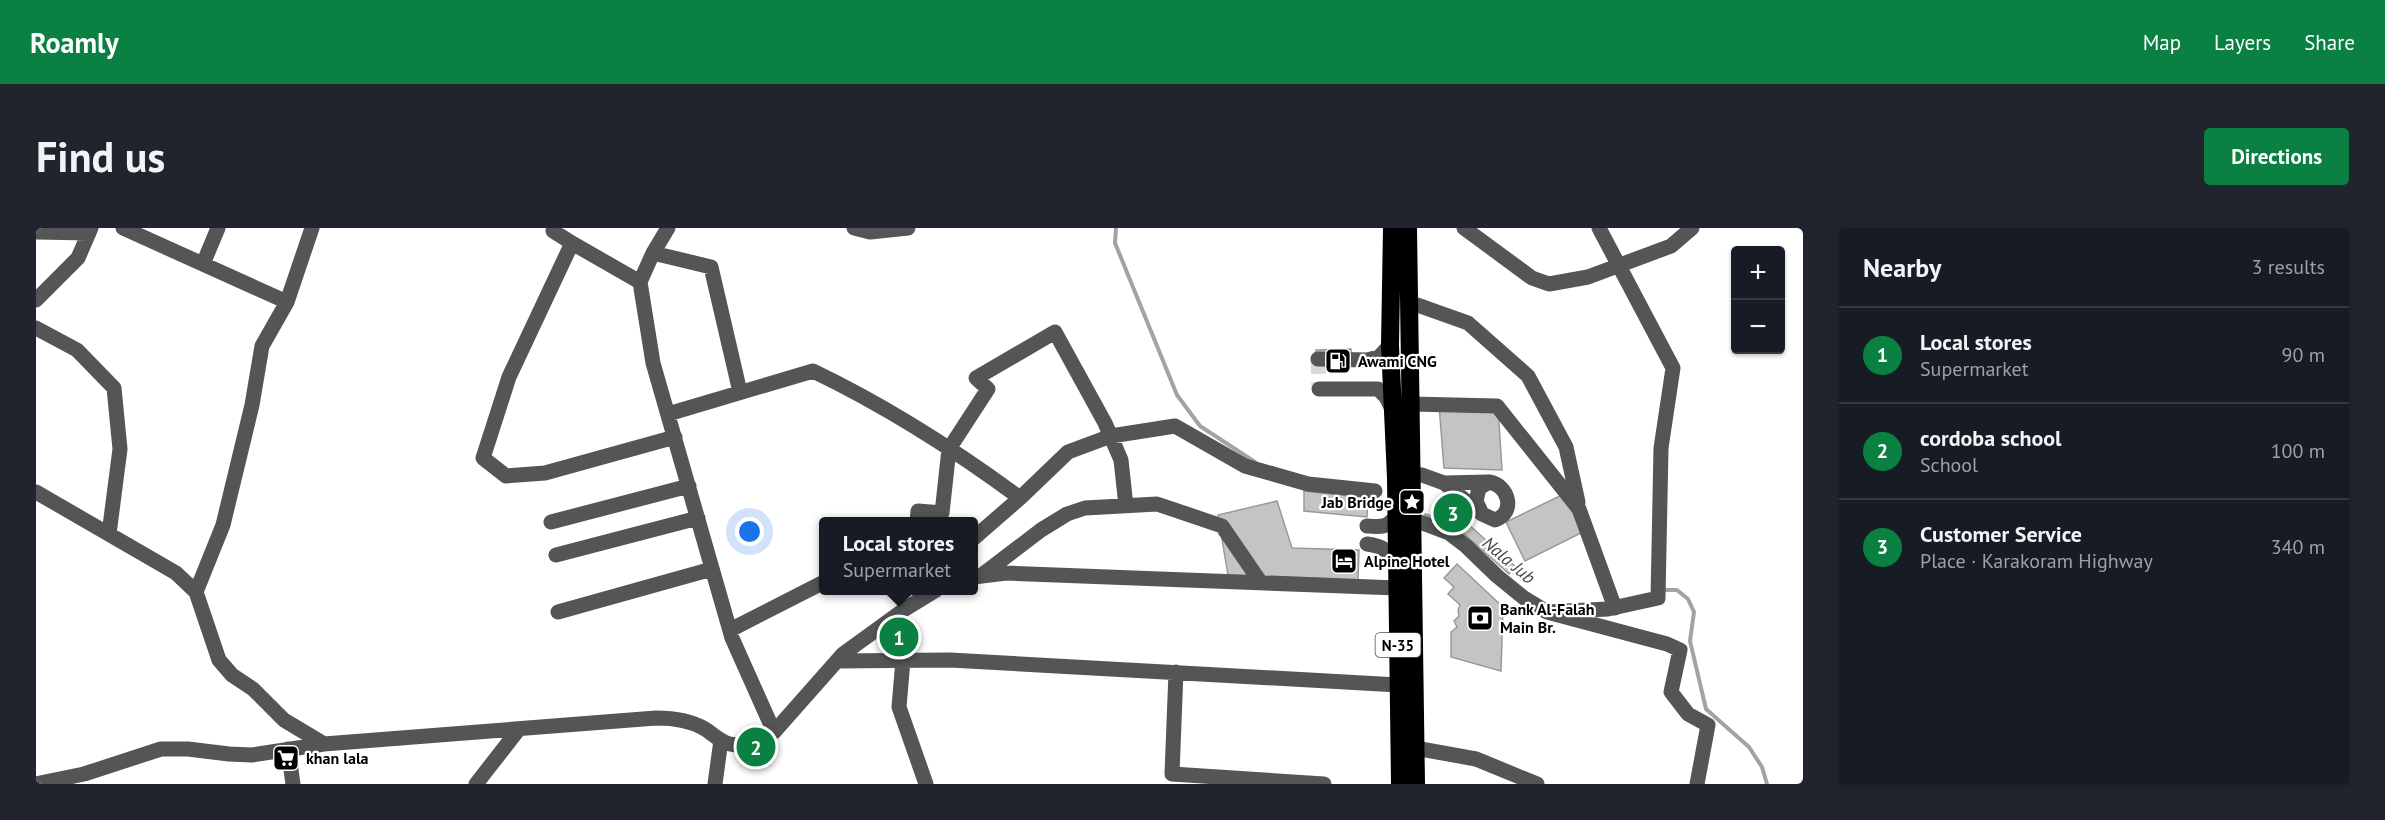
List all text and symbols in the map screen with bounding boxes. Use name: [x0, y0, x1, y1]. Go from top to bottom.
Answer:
text: Roamly: [30, 24, 119, 61]
text: Map: [2143, 29, 2181, 56]
text: Layers: [2214, 29, 2271, 56]
text: Share: [2304, 29, 2355, 56]
button: Directions: [2204, 128, 2349, 185]
text: Find us: [36, 129, 165, 184]
map controls: [1731, 246, 1785, 354]
button: +: [1731, 246, 1785, 300]
text: Nearby: [1863, 251, 1941, 284]
text: 3 results: [2252, 254, 2325, 280]
button: −: [1731, 300, 1785, 354]
text: Local stores: [1920, 328, 2032, 356]
text: 1: [1877, 342, 1888, 368]
text: 90 m: [2282, 342, 2325, 368]
fuel station icon: Awami CNG: [1323, 346, 1353, 376]
place label: Awami CNG: [1358, 351, 1437, 371]
text: Supermarket: [1920, 356, 2028, 382]
text: cordoba school: [1920, 424, 2062, 452]
text: 2: [1877, 438, 1888, 464]
text: 100 m: [2271, 438, 2325, 464]
text: School: [1920, 452, 1978, 478]
place icon: Jab Bridge: [1397, 487, 1427, 517]
pin: 3: [1434, 490, 1472, 536]
place label: Jab Bridge: [1320, 492, 1392, 512]
your location: [735, 517, 764, 546]
popup: [819, 517, 978, 595]
text: Customer Service: [1920, 520, 2082, 548]
text: Local stores: [843, 529, 954, 557]
water label: Nala Jub: [1478, 531, 1540, 589]
text: 3: [1877, 534, 1888, 560]
text: 340 m: [2271, 534, 2325, 560]
hotel icon: Alpine Hotel: [1329, 546, 1359, 576]
text: Place · Karakoram Highway: [1920, 548, 2153, 574]
place label: Alpine Hotel: [1364, 551, 1450, 571]
text: Supermarket: [843, 557, 951, 583]
place label: Bank Al-Falah Main Br.: [1500, 599, 1594, 637]
bank icon: Bank Al-Falah Main Br.: [1465, 603, 1495, 633]
pin: 1: [880, 614, 918, 660]
road number: N-35: [1376, 633, 1420, 657]
pin: 2: [736, 724, 776, 770]
supermarket icon: khan lala: [271, 743, 301, 773]
place label: khan lala: [306, 748, 369, 768]

